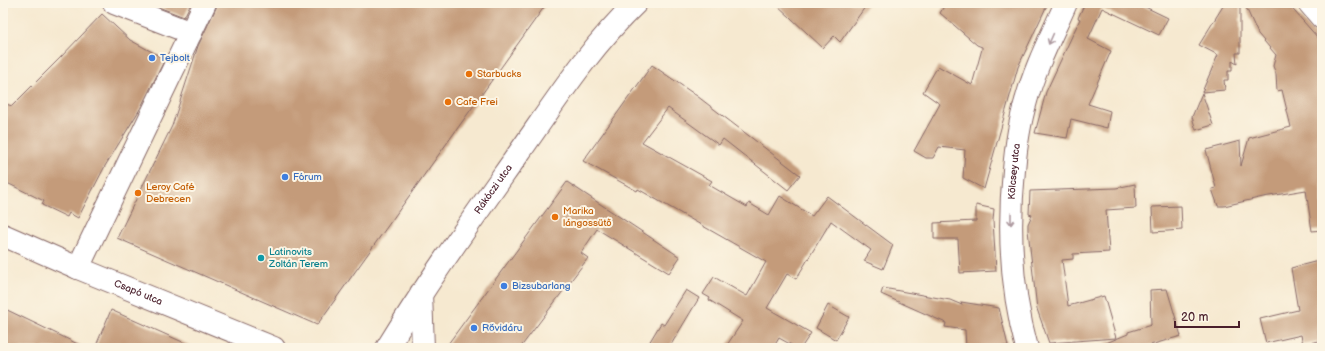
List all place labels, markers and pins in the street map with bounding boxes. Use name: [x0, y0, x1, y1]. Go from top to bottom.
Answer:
place label: Tejbolt: [160, 52, 190, 64]
marker: Tejbolt: [147, 53, 157, 63]
place label: Starbucks: [477, 68, 521, 80]
marker: Starbucks: [464, 69, 474, 79]
place label: Cafe Frei: [456, 96, 498, 108]
marker: Cafe Frei: [443, 97, 453, 107]
place label: Fórum: [293, 171, 322, 183]
marker: Fórum: [280, 172, 290, 182]
place label: Leroy Café Debrecen: [146, 181, 194, 205]
marker: Leroy Café Debrecen: [133, 188, 143, 198]
place label: Marika lángossütő: [563, 205, 612, 229]
marker: Marika lángossütő: [550, 212, 560, 222]
place label: Latinovits Zoltán Terem: [268, 246, 328, 270]
marker: Latinovits Zoltán Terem: [256, 253, 266, 263]
place label: Bizsubarlang: [512, 280, 571, 292]
marker: Bizsubarlang: [499, 281, 509, 291]
place label: Rövidáru: [482, 322, 522, 334]
marker: Rövidáru: [469, 323, 479, 333]

